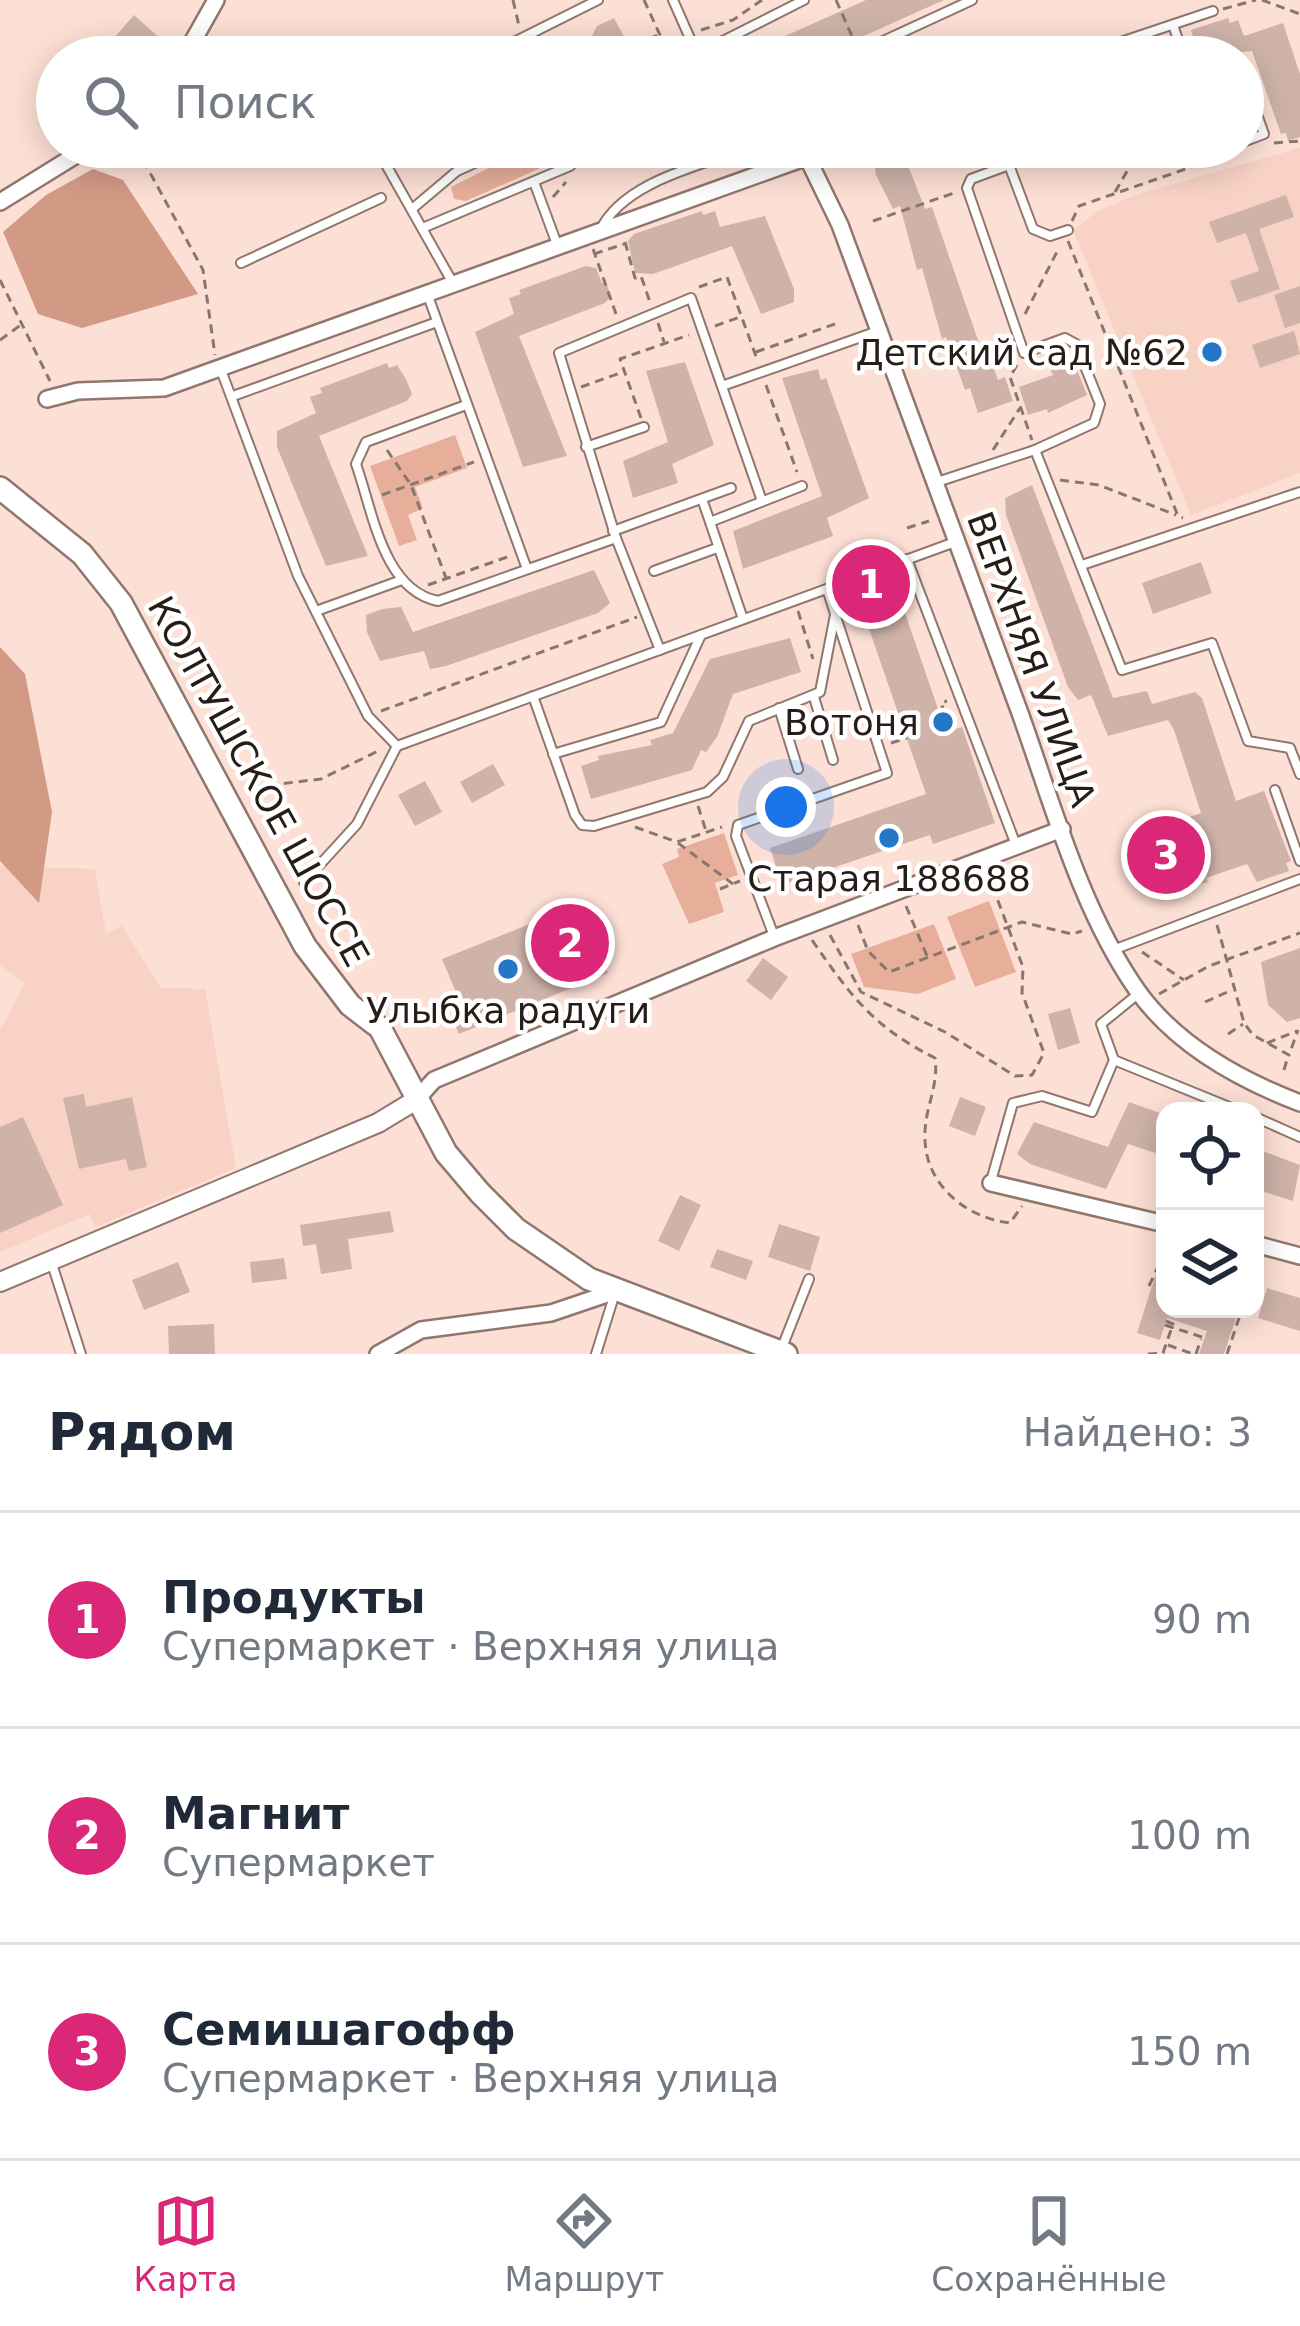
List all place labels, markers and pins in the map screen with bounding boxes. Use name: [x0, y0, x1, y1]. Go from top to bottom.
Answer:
place label: Детский сад №62: [856, 332, 1188, 373]
marker: Детский сад №62: [1199, 339, 1225, 365]
pin: 1: [832, 539, 910, 629]
place label: Вотоня: [784, 702, 919, 743]
marker: Вотоня: [930, 709, 956, 735]
pin: 3: [1127, 810, 1205, 900]
marker: Старая 188688: [876, 825, 902, 851]
place label: Старая 188688: [747, 858, 1031, 899]
pin: 2: [531, 898, 609, 988]
marker: Улыбка радуги: [495, 956, 521, 982]
place label: Улыбка радуги: [366, 990, 650, 1031]

